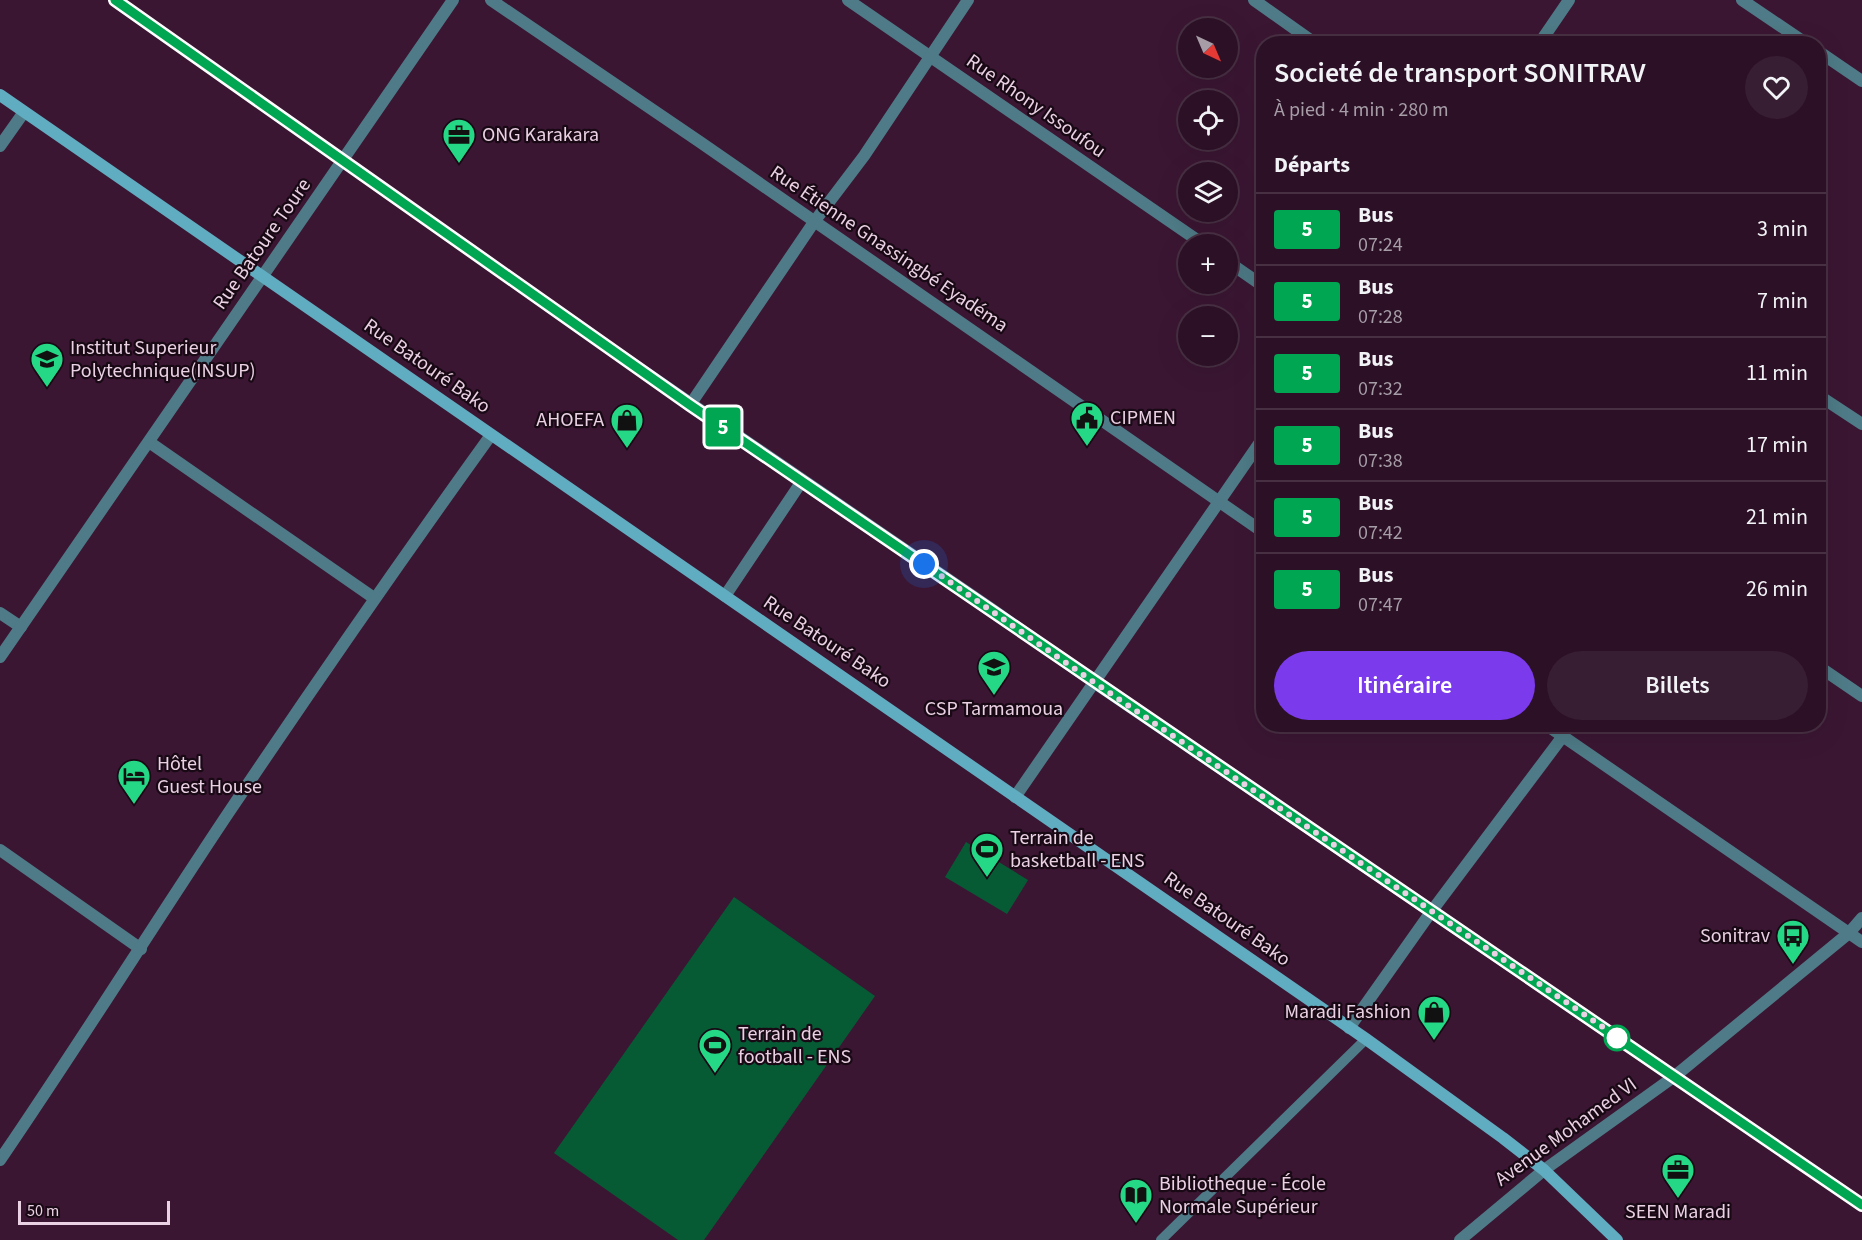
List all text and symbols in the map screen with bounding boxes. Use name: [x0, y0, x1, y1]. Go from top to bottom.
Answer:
north arrow: [1178, 18, 1238, 78]
map controls: [1178, 18, 1238, 366]
street label: Rue Rhony Issoufou: [961, 47, 1111, 165]
text: Societé de transport SONITRAV: [1274, 53, 1646, 93]
button: heart: [1745, 56, 1808, 119]
button: locate: [1178, 90, 1238, 150]
text: À pied · 4 min · 280 m: [1274, 96, 1449, 124]
office icon: ONG Karakara: [441, 117, 477, 164]
place label: ONG Karakara: [482, 121, 599, 149]
text: Départs: [1274, 149, 1350, 181]
street label: Rue Étienne Gnassingbé Eyadéma: [764, 159, 1014, 339]
button: layers: [1178, 162, 1238, 222]
street label: Rue Batoure Toure: [206, 173, 318, 315]
text: Bus: [1358, 199, 1394, 231]
text: 3 min: [1757, 213, 1808, 245]
text: 5: [1301, 214, 1313, 244]
text: 07:24: [1358, 231, 1403, 259]
button: +: [1178, 234, 1238, 294]
text: Bus: [1358, 271, 1394, 303]
text: 7 min: [1757, 285, 1808, 317]
text: 5: [1301, 286, 1313, 316]
text: 07:28: [1358, 303, 1403, 331]
button: −: [1178, 306, 1238, 366]
street label: Rue Batouré Bako: [358, 312, 496, 420]
place label: Institut Superieur Polytechnique(INSUP): [70, 334, 256, 385]
school or university icon: Institut Superieur Polytechnique(INSUP): [29, 341, 65, 388]
text: Bus: [1358, 343, 1394, 375]
text: 11 min: [1746, 357, 1808, 389]
text: 5: [1301, 358, 1313, 388]
text: 07:32: [1358, 375, 1403, 403]
public building icon: CIPMEN: [1069, 400, 1105, 447]
shop icon: AHOEFA: [609, 402, 645, 449]
place label: CIPMEN: [1110, 404, 1176, 432]
place label: AHOEFA: [536, 406, 604, 434]
line badge: 5: [704, 408, 742, 446]
text: 5: [717, 412, 729, 442]
text: Bus: [1358, 415, 1394, 447]
text: 17 min: [1746, 429, 1808, 461]
text: 5: [1301, 430, 1313, 460]
text: 07:38: [1358, 447, 1403, 475]
text: Bus: [1358, 487, 1394, 519]
text: 21 min: [1746, 501, 1808, 533]
text: 5: [1301, 502, 1313, 532]
text: 07:42: [1358, 519, 1403, 547]
your location: [909, 549, 939, 579]
text: Bus: [1358, 559, 1394, 591]
text: 26 min: [1746, 573, 1808, 605]
text: 5: [1301, 574, 1313, 604]
street label: Rue Batouré Bako: [757, 589, 897, 695]
text: 07:47: [1358, 591, 1403, 619]
school or university icon: CSP Tarmamoua: [976, 649, 1012, 696]
button: Itinéraire: [1274, 651, 1535, 720]
button: Billets: [1547, 651, 1808, 720]
place label: CSP Tarmamoua: [925, 695, 1063, 723]
place label: Hôtel Guest House: [157, 750, 262, 801]
hotel icon: Hôtel Guest House: [116, 758, 152, 805]
place label: Terrain de basketball - ENS: [1010, 824, 1145, 875]
sports icon: Terrain de basketball - ENS: [969, 831, 1005, 878]
street label: Rue Batouré Bako: [1158, 865, 1296, 973]
bus stop icon: Sonitrav: [1775, 918, 1811, 965]
place label: Sonitrav: [1700, 922, 1771, 950]
shop icon: Maradi Fashion: [1416, 994, 1452, 1041]
place label: Maradi Fashion: [1285, 998, 1411, 1026]
place label: Terrain de football - ENS: [738, 1020, 851, 1071]
unlabelled marker: [1604, 1025, 1630, 1051]
sports icon: Terrain de football - ENS: [697, 1027, 733, 1074]
street label: Avenue Mohamed VI: [1489, 1071, 1643, 1193]
office icon: SEEN Maradi: [1660, 1152, 1696, 1199]
place label: Bibliotheque - École Normale Supérieur: [1159, 1170, 1326, 1221]
library icon: Bibliotheque - École Normale Supérieur: [1118, 1177, 1154, 1224]
scale bar: [18, 1198, 170, 1226]
place label: SEEN Maradi: [1625, 1198, 1731, 1226]
text: 50 m: [27, 1200, 59, 1222]

